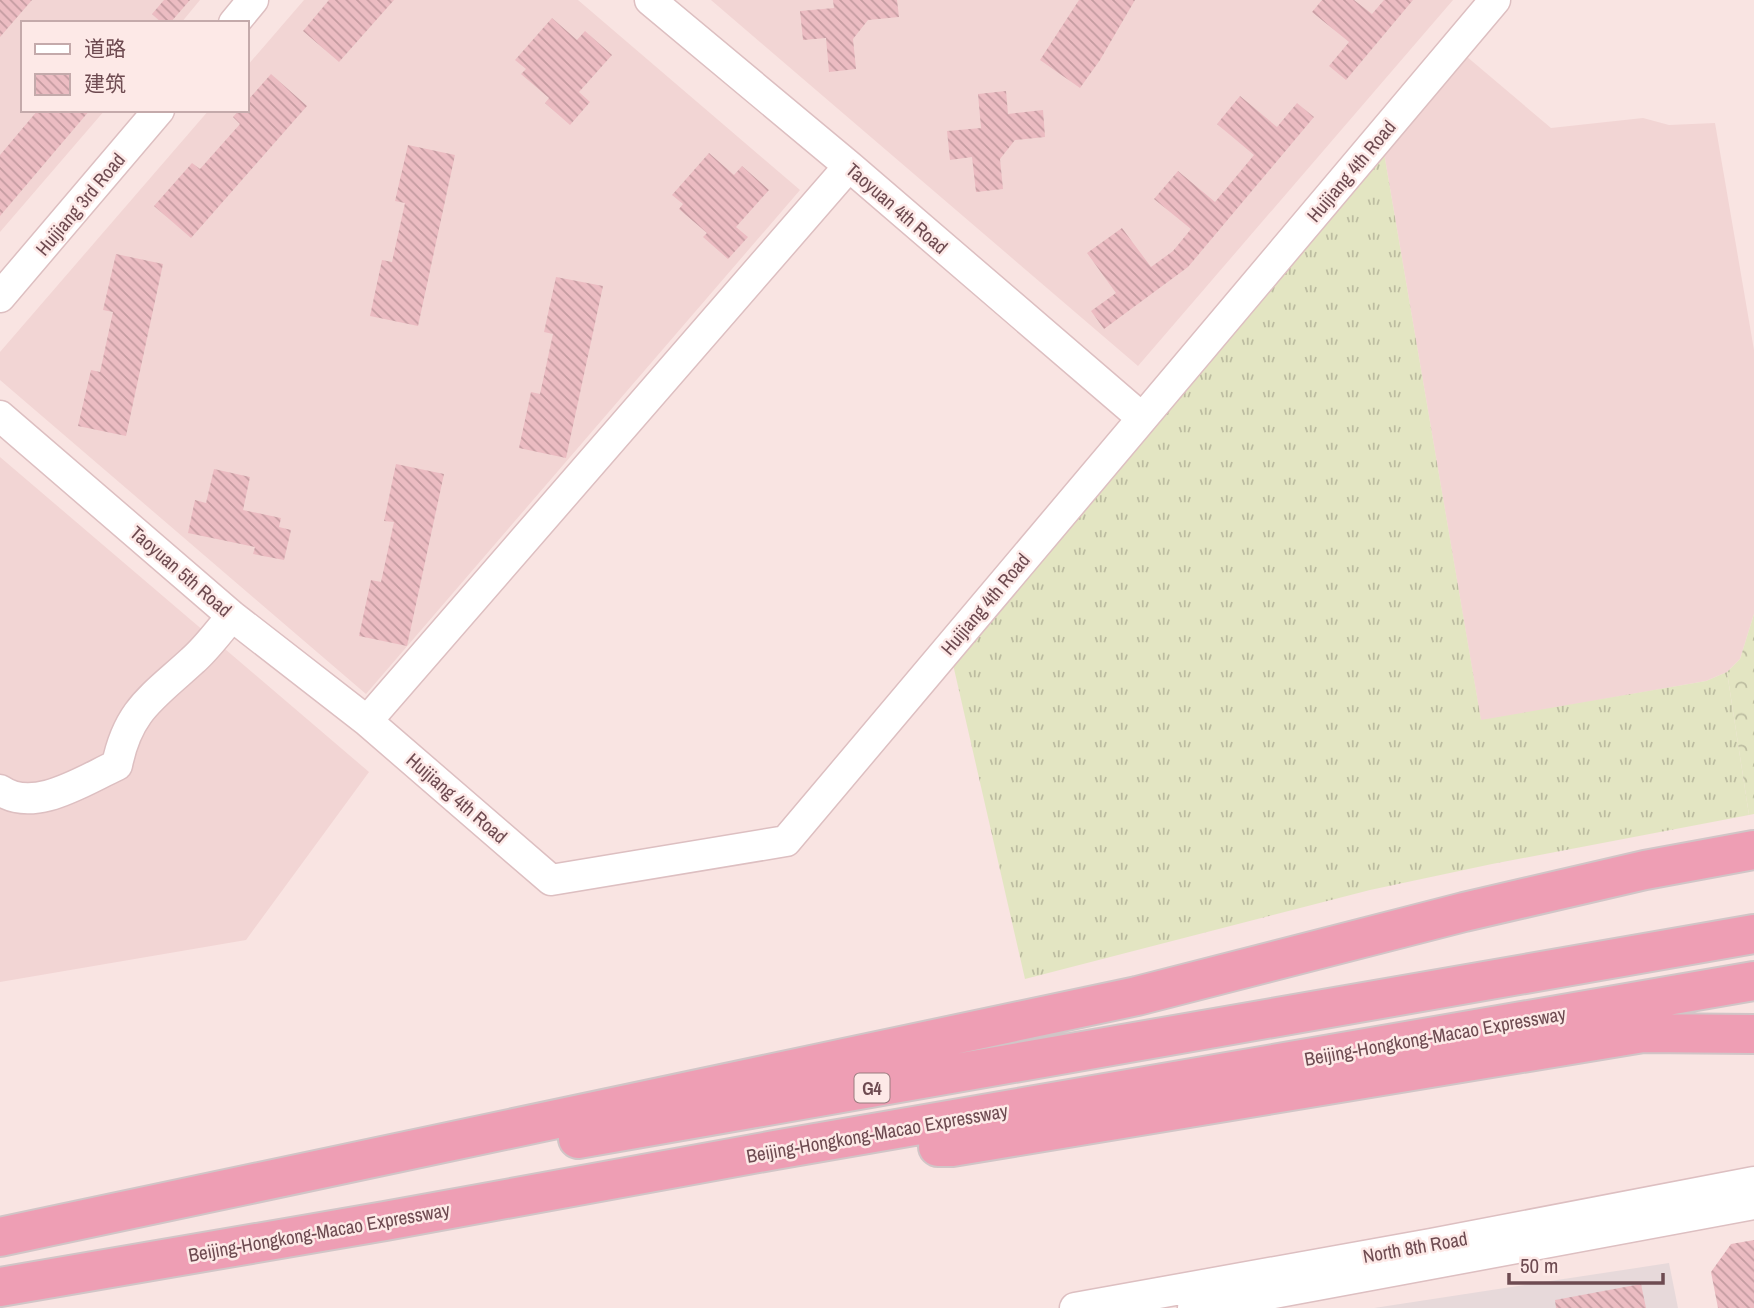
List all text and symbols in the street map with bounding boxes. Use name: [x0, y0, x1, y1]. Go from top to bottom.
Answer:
legend: [21, 21, 248, 112]
text: 道路: [84, 34, 126, 63]
text: 建筑: [84, 69, 126, 98]
street label: Huijiang 4th Road: [1301, 115, 1401, 227]
street label: Huijiang 3rd Road: [29, 147, 131, 261]
street label: Taoyuan 4th Road: [841, 157, 953, 259]
street label: Taoyuan 5th Road: [125, 520, 237, 622]
street label: Huijiang 4th Road: [935, 548, 1035, 660]
street label: Huijiang 4th Road: [401, 747, 513, 849]
street label: Beijing-Hongkong-Macao Expressway: [1302, 1000, 1568, 1072]
road number: G4: [854, 1073, 890, 1102]
street label: Beijing-Hongkong-Macao Expressway: [744, 1097, 1010, 1169]
street label: Beijing-Hongkong-Macao Expressway: [186, 1196, 452, 1268]
street label: North 8th Road: [1361, 1225, 1469, 1269]
scale bar: [1509, 1242, 1663, 1286]
text: 50 m: [1520, 1251, 1558, 1280]

